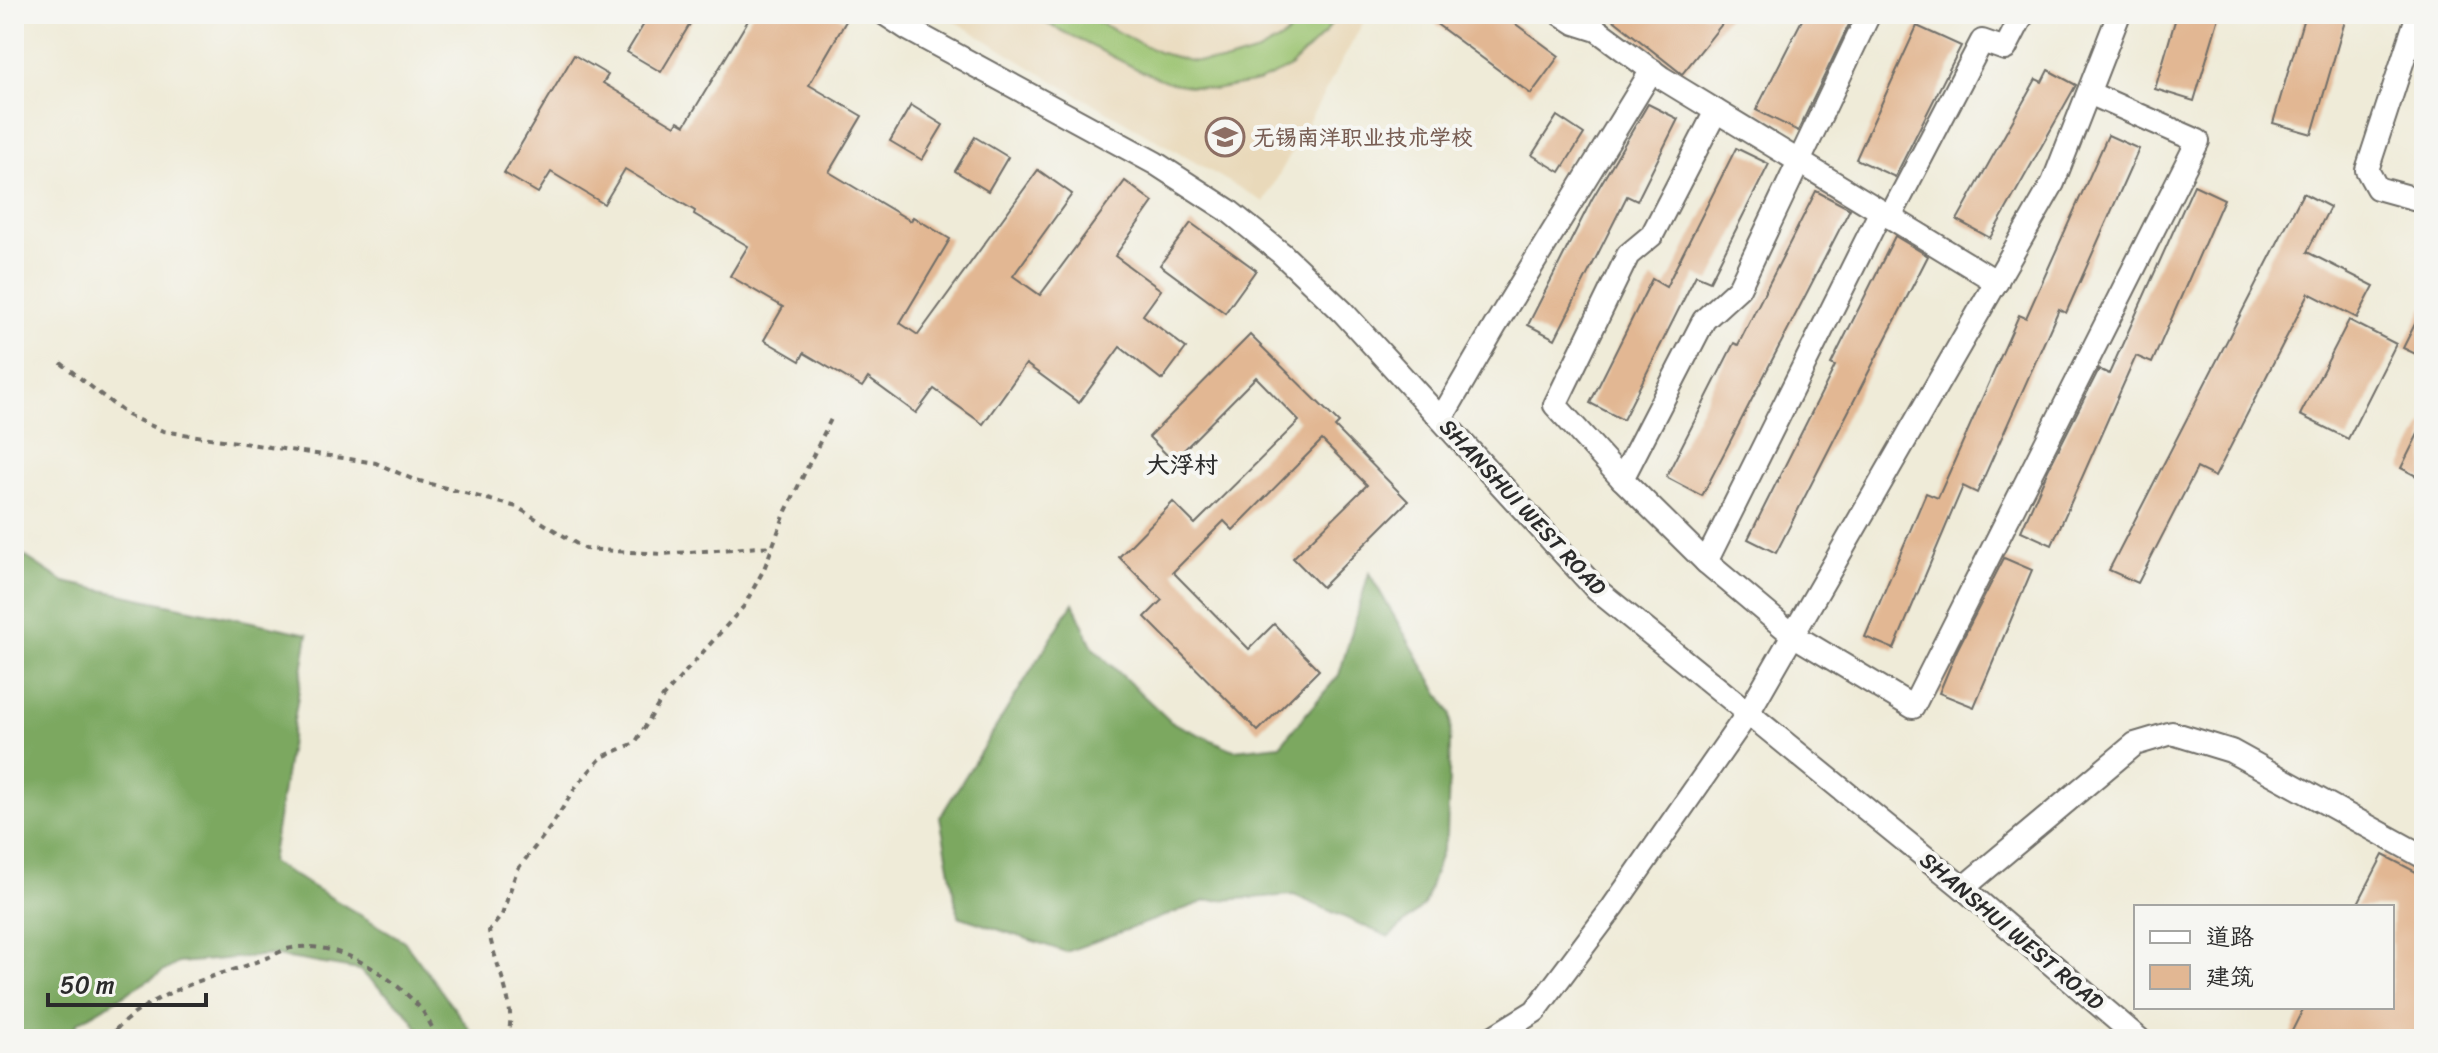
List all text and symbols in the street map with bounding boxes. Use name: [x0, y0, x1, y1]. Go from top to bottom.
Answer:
school or university icon: 无锡南洋职业技术学校: [1204, 116, 1246, 158]
place label: 无锡南洋职业技术学校: [1253, 118, 1473, 157]
street label: SHANSHUI WEST ROAD: [1430, 409, 1617, 606]
district label: 大浮村: [1146, 444, 1218, 486]
street label: SHANSHUI WEST ROAD: [1911, 842, 2114, 1021]
legend: [2134, 905, 2394, 1009]
text: 道路: [2206, 916, 2254, 958]
text: 建筑: [2206, 956, 2254, 998]
scale bar: [48, 957, 206, 1007]
text: 50 m: [60, 964, 115, 1006]

